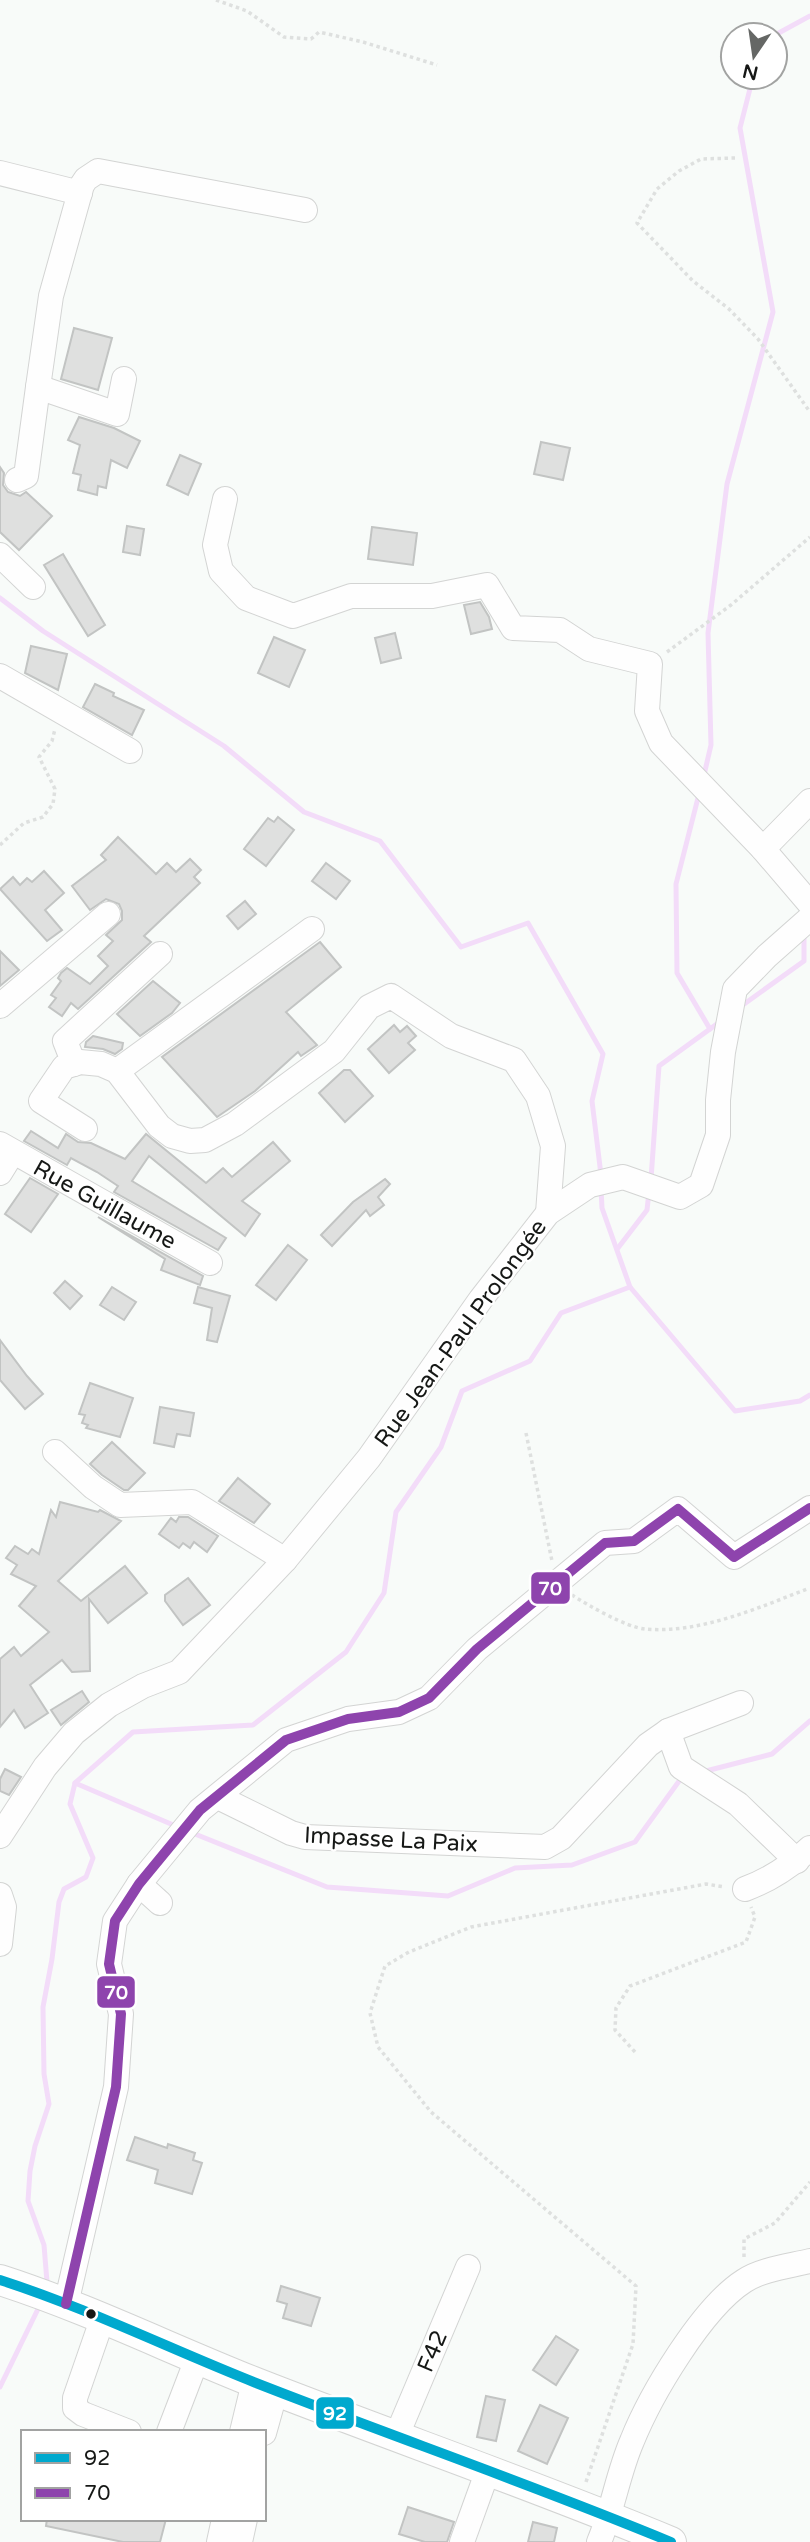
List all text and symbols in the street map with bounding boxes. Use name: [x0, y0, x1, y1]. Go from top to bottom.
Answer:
north arrow: [719, 21, 789, 91]
text: N: [740, 59, 760, 84]
street label: Rue Guillaume: [28, 1154, 181, 1256]
street label: Rue Jean-Paul Prolongée: [369, 1214, 553, 1453]
line badge: 70: [530, 1571, 571, 1605]
text: 70: [538, 1578, 562, 1600]
street label: Impasse La Paix: [303, 1821, 479, 1859]
line badge: 70: [96, 1975, 136, 2009]
text: 70: [104, 1982, 128, 2004]
unlabelled marker: [84, 2307, 98, 2321]
street label: F42: [412, 2326, 454, 2377]
line badge: 92: [315, 2396, 355, 2430]
text: 92: [323, 2403, 347, 2425]
legend: [21, 2430, 266, 2521]
text: 92: [84, 2446, 110, 2471]
text: 70: [84, 2481, 110, 2506]

